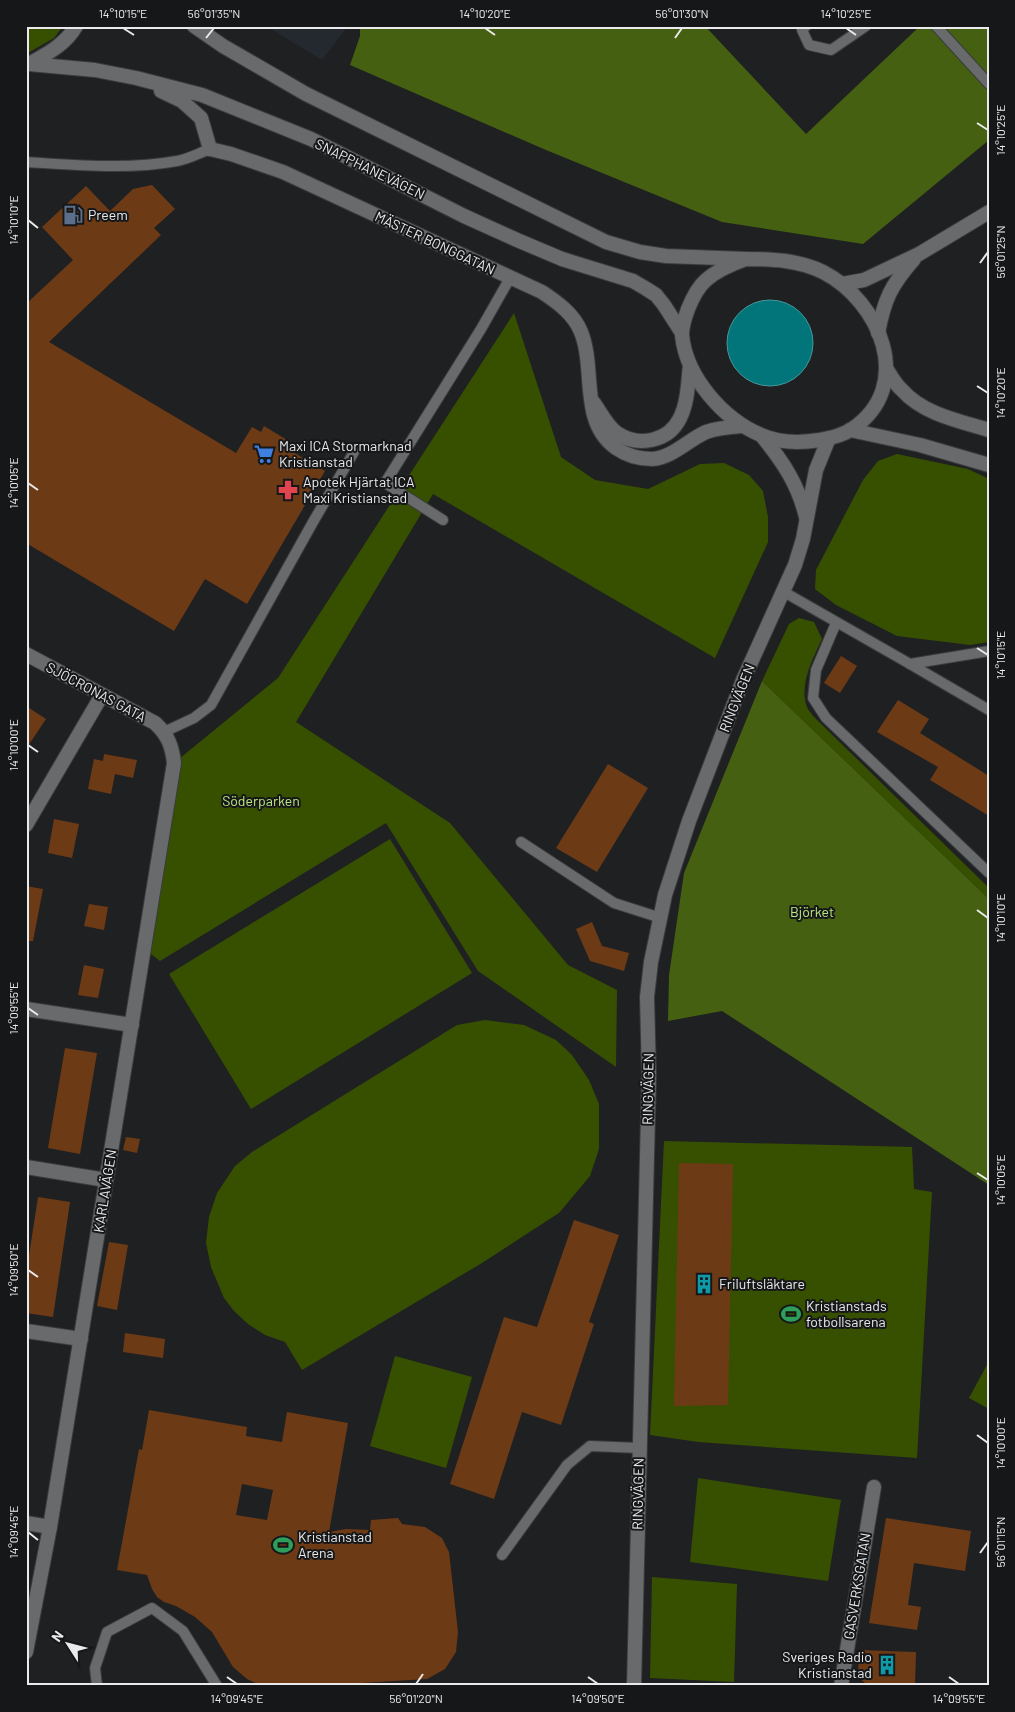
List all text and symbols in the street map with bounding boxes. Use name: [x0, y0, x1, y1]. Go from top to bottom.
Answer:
text: 14°10'15"E: [99, 6, 147, 20]
text: 56°01'35"N: [188, 6, 240, 20]
text: 14°10'20"E: [459, 6, 511, 20]
text: 56°01'30"N: [655, 6, 709, 20]
text: 14°10'25"E: [821, 6, 871, 20]
text: 14°10'25"E: [993, 105, 1007, 155]
street label: SNAPPHANEVÄGEN: [312, 135, 428, 203]
text: 14°10'10"E: [6, 195, 20, 245]
fuel station icon: Preem: [62, 204, 84, 226]
place label: Preem: [88, 206, 128, 223]
street label: MÄSTER BONGGATAN: [372, 207, 498, 278]
text: 56°01'25"N: [993, 225, 1007, 279]
text: 14°10'20"E: [993, 367, 1007, 419]
place label: Maxi ICA Stormarknad Kristianstad: [279, 437, 412, 470]
supermarket icon: Maxi ICA Stormarknad Kristianstad: [253, 443, 275, 465]
text: 14°10'05"E: [6, 457, 20, 509]
place label: Apotek Hjärtat ICA Maxi Kristianstad: [303, 473, 415, 506]
pharmacy icon: Apotek Hjärtat ICA Maxi Kristianstad: [277, 479, 299, 501]
text: 14°10'15"E: [993, 631, 1007, 679]
street label: SJÖCRONAS GATA: [43, 658, 150, 725]
street label: RINGVÄGEN: [715, 661, 758, 734]
text: 14°10'00"E: [6, 719, 20, 771]
park label: Söderparken: [222, 792, 300, 809]
text: 14°10'10"E: [993, 893, 1007, 943]
park label: Björket: [790, 903, 834, 920]
text: 14°09'55"E: [6, 982, 20, 1034]
street label: RINGVÄGEN: [638, 1053, 657, 1125]
street label: KARLAVÄGEN: [90, 1148, 119, 1234]
text: 14°10'05"E: [993, 1154, 1007, 1206]
text: 14°09'50"E: [6, 1243, 20, 1297]
building icon: Friluftsläktare: [693, 1273, 715, 1295]
place label: Friluftsläktare: [719, 1275, 805, 1292]
place label: Kristianstads fotbollsarena: [806, 1297, 887, 1330]
sports icon: Kristianstads fotbollsarena: [780, 1303, 802, 1325]
text: 14°10'00"E: [993, 1417, 1007, 1469]
street label: RINGVÄGEN: [628, 1458, 647, 1530]
text: 14°09'45"E: [6, 1505, 20, 1559]
text: 56°01'15"N: [993, 1517, 1007, 1567]
place label: Kristianstad Arena: [298, 1528, 372, 1561]
street label: GASVERKSGATAN: [840, 1531, 873, 1640]
sports icon: Kristianstad Arena: [272, 1534, 294, 1556]
north arrow: [42, 1620, 92, 1670]
text: N: [47, 1627, 67, 1645]
place label: Sveriges Radio Kristianstad: [782, 1648, 872, 1681]
building icon: Sveriges Radio Kristianstad: [876, 1654, 898, 1676]
text: 14°09'45"E: [210, 1691, 264, 1705]
text: 56°01'20"N: [389, 1691, 443, 1705]
text: 14°09'50"E: [571, 1691, 625, 1705]
text: 14°09'55"E: [933, 1691, 985, 1705]

